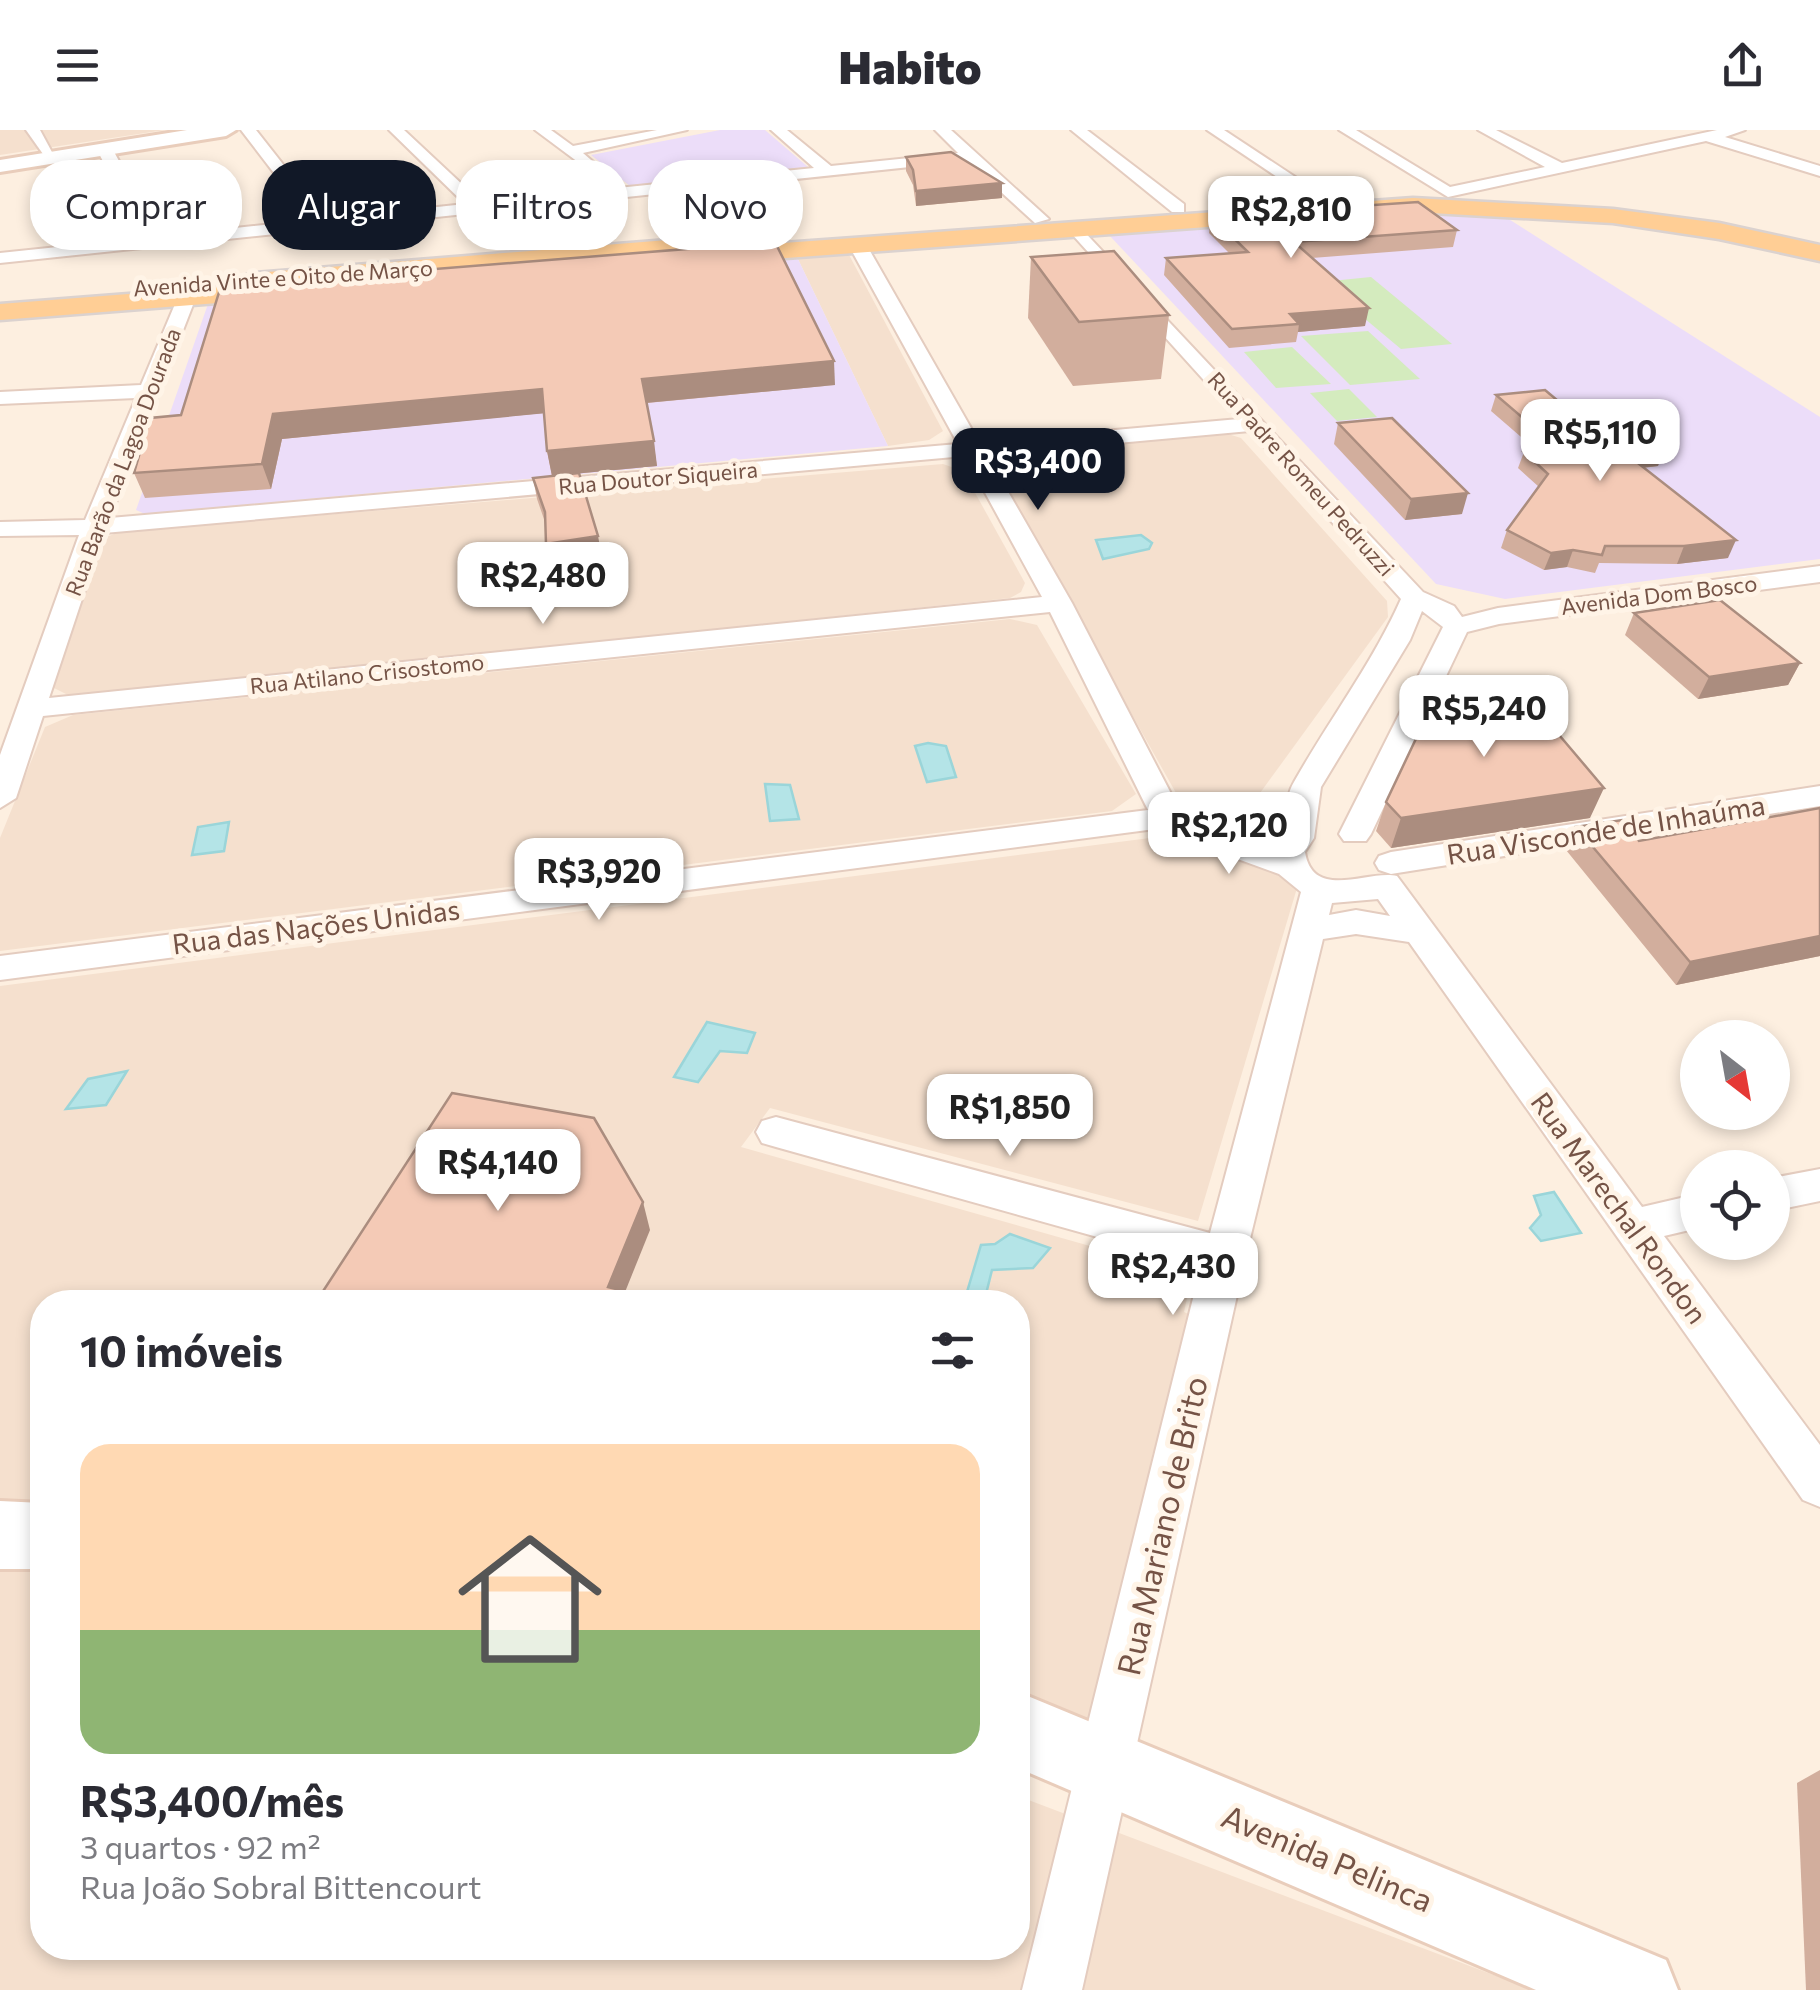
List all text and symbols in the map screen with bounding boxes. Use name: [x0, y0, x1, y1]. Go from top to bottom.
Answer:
icon: menu: [50, 38, 105, 93]
text: Habito: [838, 38, 982, 93]
icon: share: [1715, 38, 1770, 93]
chip: Comprar: [30, 160, 242, 250]
chip: Alugar: [262, 160, 436, 250]
chip: Filtros: [456, 160, 628, 250]
chip: Novo: [648, 160, 803, 250]
pin: R$2,810: [1199, 176, 1383, 261]
text: R$2,810: [1230, 188, 1352, 228]
street label: Avenida Vinte e Oito de Março: [132, 254, 434, 301]
street label: Rua Barão da Lagoa Dourada: [59, 324, 186, 600]
street label: Rua Padre Romeu Pedruzzi: [1202, 366, 1400, 581]
pin: R$5,110: [1508, 399, 1692, 484]
text: R$5,110: [1543, 411, 1657, 451]
pin: R$3,400: [946, 428, 1130, 513]
text: R$3,400: [974, 440, 1102, 480]
street label: Rua Doutor Siqueira: [557, 455, 759, 500]
pin: R$2,480: [451, 542, 635, 627]
text: R$2,480: [479, 554, 607, 594]
street label: Avenida Dom Bosco: [1559, 569, 1759, 620]
street label: Rua Atilano Crisostomo: [248, 648, 485, 699]
pin: R$5,240: [1392, 675, 1576, 760]
text: R$5,240: [1421, 687, 1547, 727]
street label: Rua Visconde de Inhaúma: [1444, 787, 1767, 871]
pin: R$2,120: [1137, 792, 1321, 877]
text: R$2,120: [1170, 804, 1288, 844]
pin: R$3,920: [507, 838, 691, 923]
text: R$3,920: [536, 850, 662, 890]
street label: Rua das Nações Unidas: [170, 891, 462, 961]
north arrow: [1680, 1020, 1790, 1130]
map controls: [1680, 1020, 1790, 1260]
pin: R$1,850: [918, 1074, 1102, 1159]
street label: Rua Marechal Rondon: [1525, 1085, 1715, 1330]
text: R$1,850: [949, 1086, 1071, 1126]
pin: R$4,140: [406, 1129, 590, 1214]
text: R$4,140: [437, 1141, 559, 1181]
button: locate: [1680, 1150, 1790, 1260]
pin: R$2,430: [1081, 1233, 1265, 1318]
text: R$2,430: [1110, 1245, 1236, 1285]
icon: filters: [925, 1323, 980, 1378]
text: 10 imóveis: [80, 1324, 283, 1376]
street label: Rua Mariano de Brito: [1107, 1372, 1215, 1679]
icon: home: [440, 1509, 620, 1689]
text: R$3,400/mês: [80, 1774, 344, 1826]
street label: Avenida Pelinca: [1216, 1795, 1439, 1920]
text: 3 quartos · 92 m²: [80, 1826, 321, 1866]
text: Rua João Sobral Bittencourt: [80, 1866, 481, 1906]

